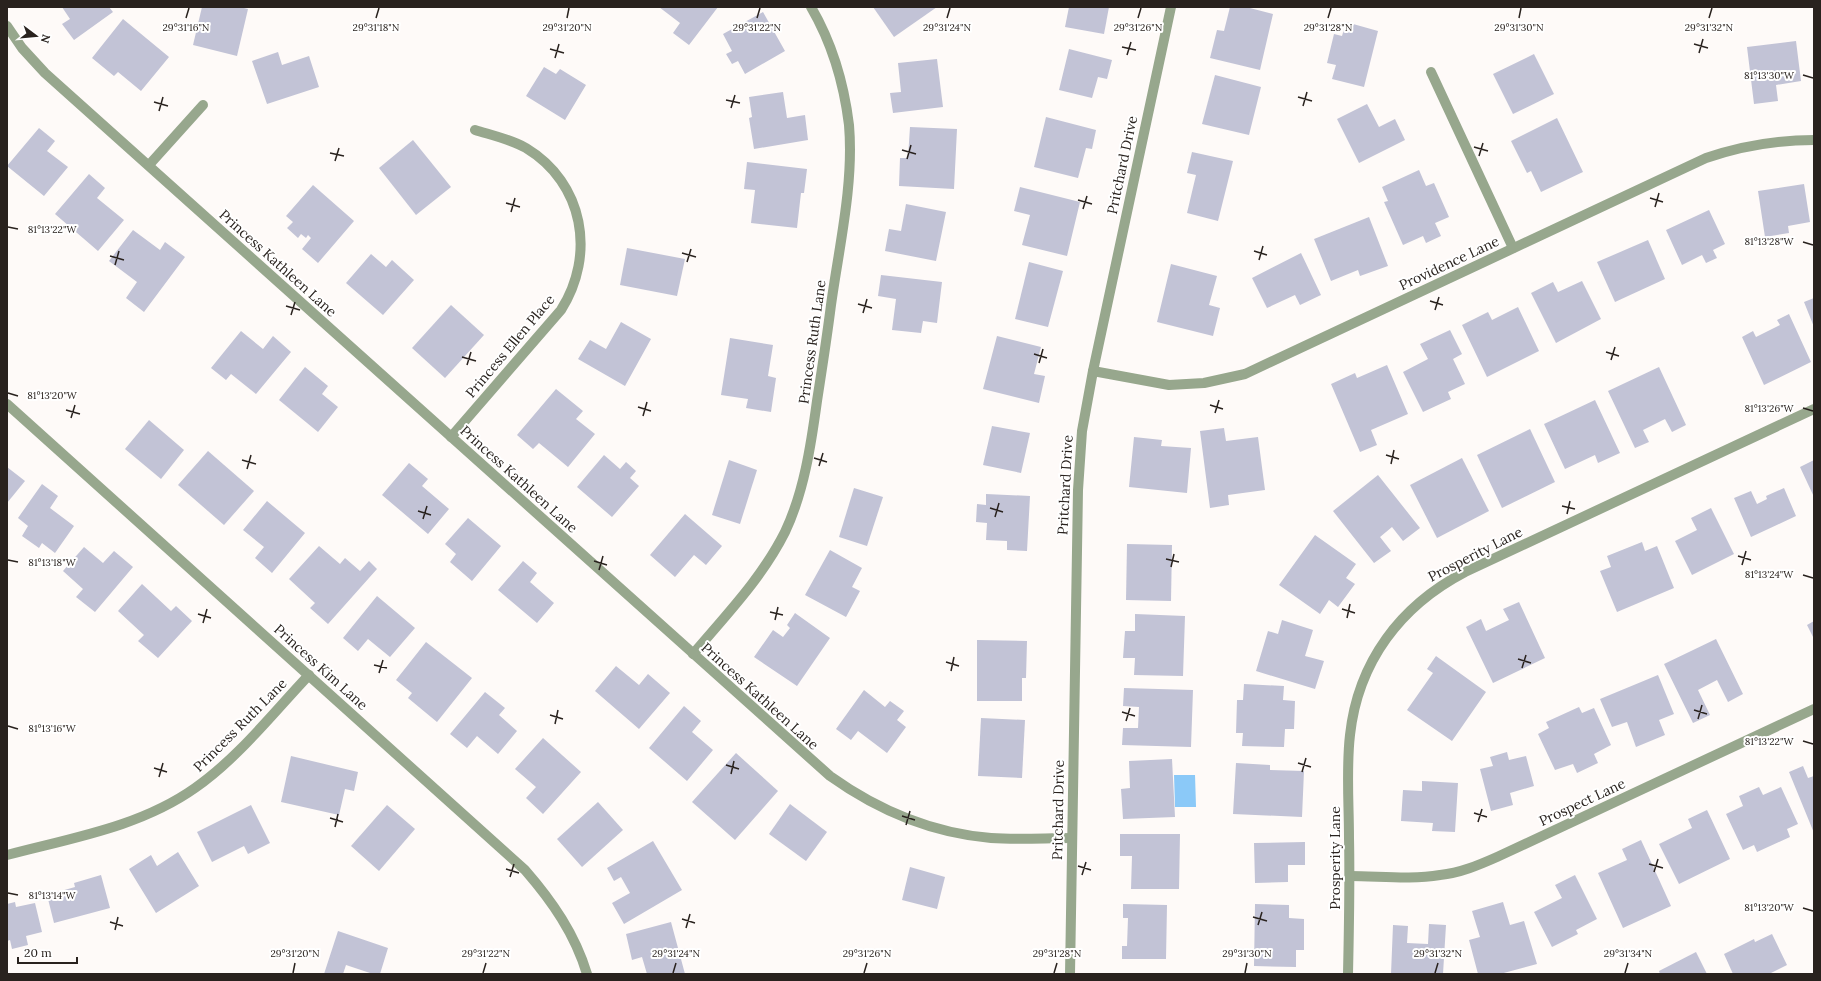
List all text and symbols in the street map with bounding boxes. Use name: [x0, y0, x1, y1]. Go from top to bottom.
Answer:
north arrow: [16, 16, 56, 56]
text: 29°31'16"N: [163, 21, 210, 34]
text: 29°31'18"N: [353, 21, 400, 34]
text: 29°31'20"N: [542, 21, 592, 34]
text: 29°31'22"N: [733, 21, 782, 34]
text: 29°31'24"N: [923, 21, 971, 34]
text: 29°31'26"N: [1114, 21, 1163, 34]
text: 29°31'28"N: [1304, 21, 1353, 34]
text: 29°31'30"N: [1494, 21, 1544, 34]
text: 29°31'32"N: [1685, 21, 1734, 34]
text: N: [38, 33, 54, 45]
text: 81°13'30"W: [1744, 69, 1795, 82]
street label: Pritchard Drive: [1103, 114, 1141, 216]
street label: Princess Kathleen Lane: [216, 205, 341, 321]
text: 81°13'22"W: [28, 223, 77, 236]
street label: Providence Lane: [1396, 232, 1502, 294]
text: 81°13'28"W: [1745, 235, 1795, 248]
street label: Princess Ruth Lane: [794, 278, 830, 405]
street label: Princess Ellen Place: [462, 290, 559, 401]
text: 81°13'20"W: [27, 389, 78, 402]
text: 81°13'26"W: [1744, 402, 1795, 415]
street label: Princess Kathleen Lane: [457, 421, 582, 537]
street label: Pritchard Drive: [1053, 434, 1077, 536]
street label: Prosperity Lane: [1425, 522, 1526, 586]
text: 81°13'18"W: [28, 556, 77, 569]
text: 81°13'24"W: [1745, 568, 1794, 581]
street label: Princess Kim Lane: [270, 620, 372, 714]
street label: Princess Kathleen Lane: [698, 638, 823, 754]
street label: Princess Ruth Lane: [189, 674, 291, 776]
text: 81°13'16"W: [28, 722, 77, 735]
text: 81°13'22"W: [1745, 735, 1794, 748]
street label: Pritchard Drive: [1048, 759, 1068, 860]
street label: Prospect Lane: [1536, 774, 1628, 830]
street label: Prosperity Lane: [1326, 806, 1344, 910]
text: 81°13'14"W: [29, 889, 77, 902]
text: 81°13'20"W: [1744, 901, 1795, 914]
scale bar: [18, 939, 77, 965]
text: 20 m: [24, 945, 52, 960]
text: 29°31'20"N: [270, 947, 320, 960]
text: 29°31'22"N: [462, 947, 511, 960]
text: 29°31'24"N: [652, 947, 700, 960]
text: 29°31'26"N: [843, 947, 892, 960]
text: 29°31'28"N: [1033, 947, 1082, 960]
text: 29°31'30"N: [1222, 947, 1272, 960]
text: 29°31'32"N: [1414, 947, 1463, 960]
text: 29°31'34"N: [1604, 947, 1653, 960]

